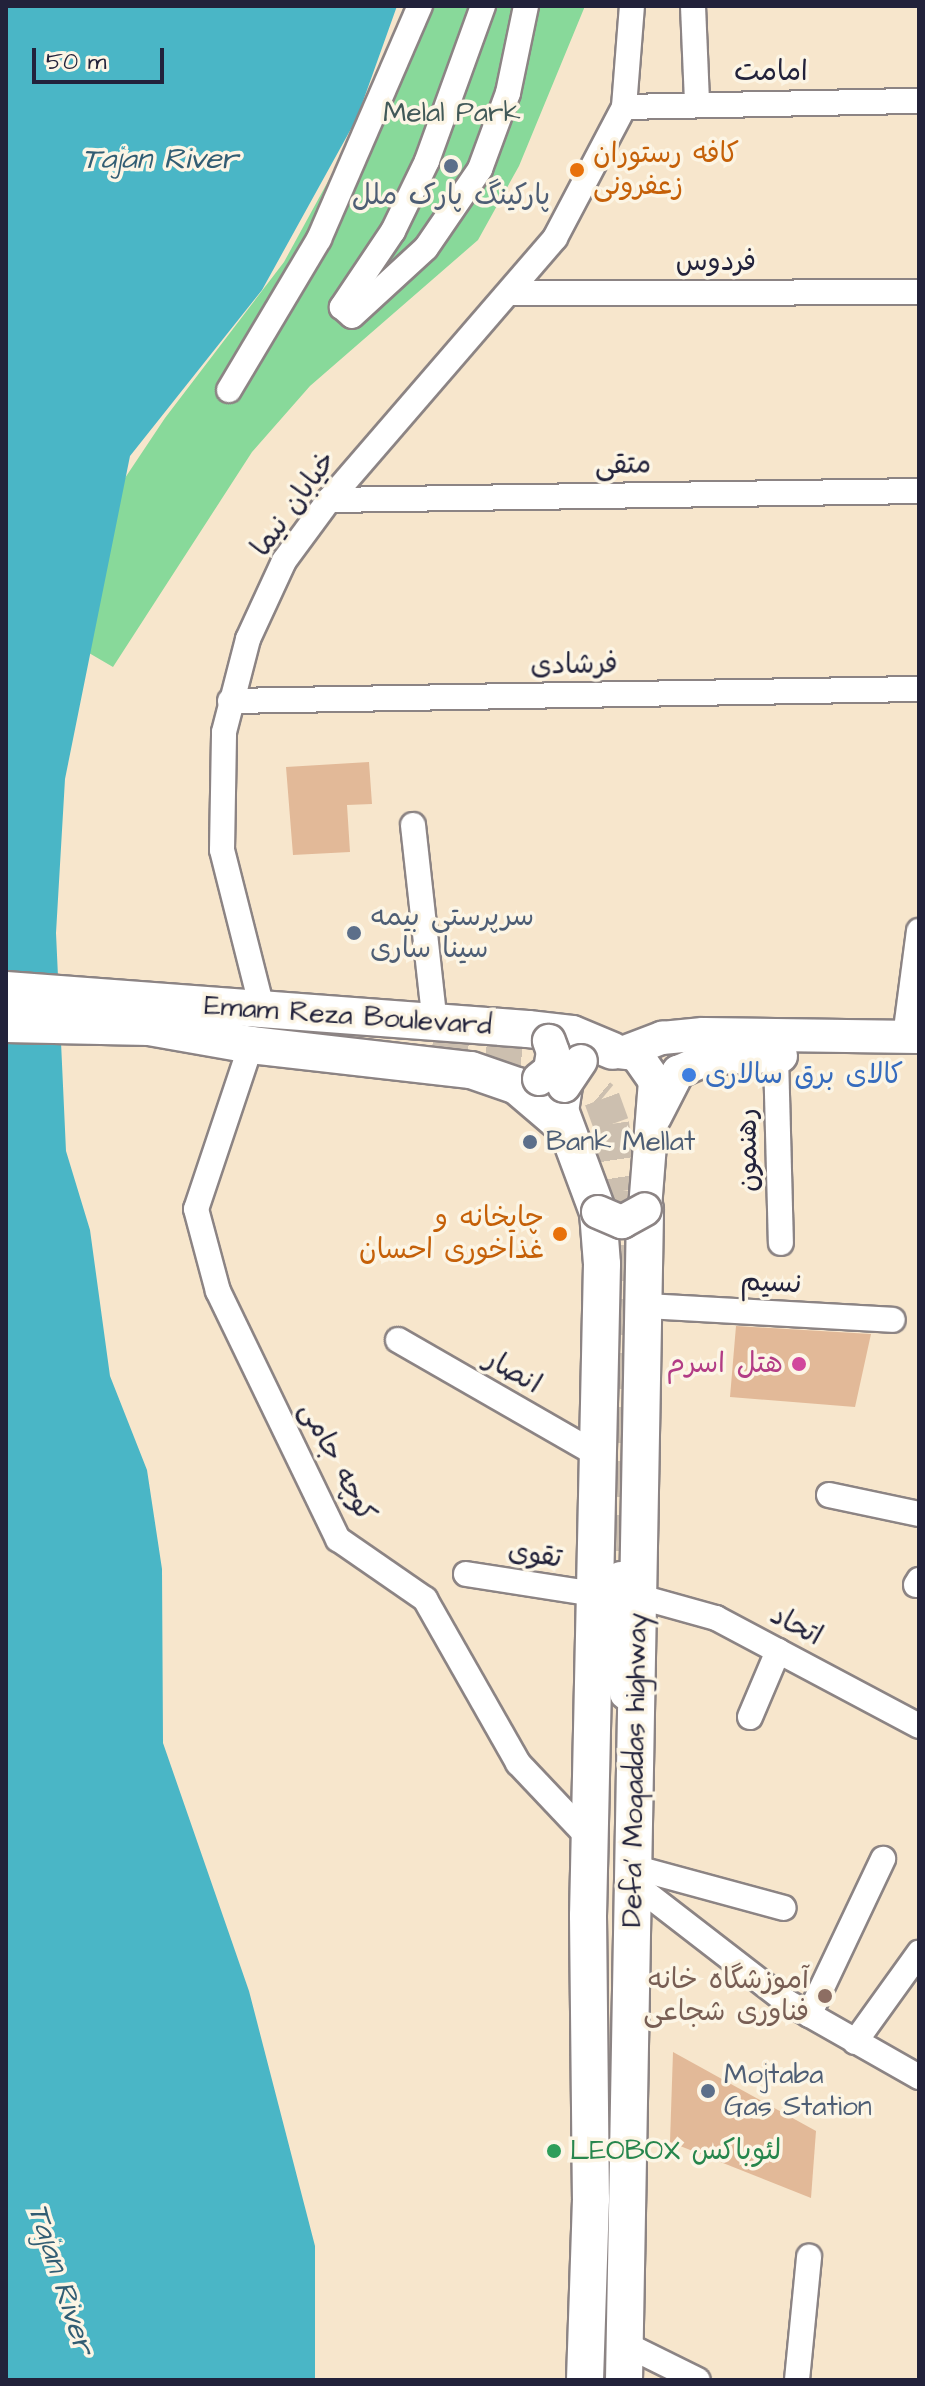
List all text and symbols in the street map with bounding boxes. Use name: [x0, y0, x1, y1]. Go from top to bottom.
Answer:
scale bar: [36, 32, 168, 82]
text: 50 m: [46, 45, 106, 79]
street label: امامت: [734, 55, 808, 89]
park label: Melal Park: [383, 96, 521, 130]
place label: کافه رستوران زعفرونی: [593, 137, 739, 203]
water label: Tajan River: [82, 141, 238, 177]
marker: پارکینگ پارک ملل: [442, 157, 460, 175]
marker: کافه رستوران زعفرونی: [568, 161, 586, 179]
place label: پارکینگ پارک ملل: [352, 179, 550, 213]
street label: فردوس: [676, 245, 756, 279]
street label: خیابان نیما: [245, 445, 343, 563]
street label: متقی: [595, 448, 651, 482]
street label: فرشادی: [530, 647, 618, 683]
place label: سرپرستی بیمه سینا ساری: [370, 900, 534, 966]
marker: سرپرستی بیمه سینا ساری: [345, 924, 363, 942]
street label: Emam Reza Boulevard: [203, 989, 493, 1043]
place label: کالای برق سالاری: [705, 1058, 903, 1092]
marker: کالای برق سالاری: [680, 1066, 698, 1084]
street label: رهنمون: [730, 1108, 766, 1192]
place label: Bank Mellat: [546, 1125, 695, 1159]
marker: Bank Mellat: [521, 1133, 539, 1151]
place label: چایخانه و غذاخوری احسان: [359, 1201, 544, 1267]
marker: چایخانه و غذاخوری احسان: [551, 1225, 569, 1243]
street label: نسیم: [740, 1265, 802, 1301]
street label: انصار: [479, 1342, 547, 1402]
place label: هتل اسرم: [666, 1347, 783, 1381]
marker: هتل اسرم: [790, 1355, 808, 1373]
street label: کوچه جامی: [291, 1396, 383, 1528]
street label: تقوی: [506, 1534, 564, 1576]
street label: اتحاد: [764, 1598, 828, 1654]
street label: Defa' Moqaddas highway: [615, 1613, 655, 1927]
place label: آموزشگاه خانه فناوری شجاعی: [643, 1963, 809, 2029]
marker: آموزشگاه خانه فناوری شجاعی: [816, 1987, 834, 2005]
place label: Mojtaba Gas Station: [724, 2058, 872, 2124]
marker: Mojtaba Gas Station: [699, 2082, 717, 2100]
place label: LEOBOX لئوباکس: [570, 2134, 781, 2168]
marker: LEOBOX لئوباکس: [545, 2142, 563, 2160]
water label: Tajan River: [20, 2199, 102, 2359]

